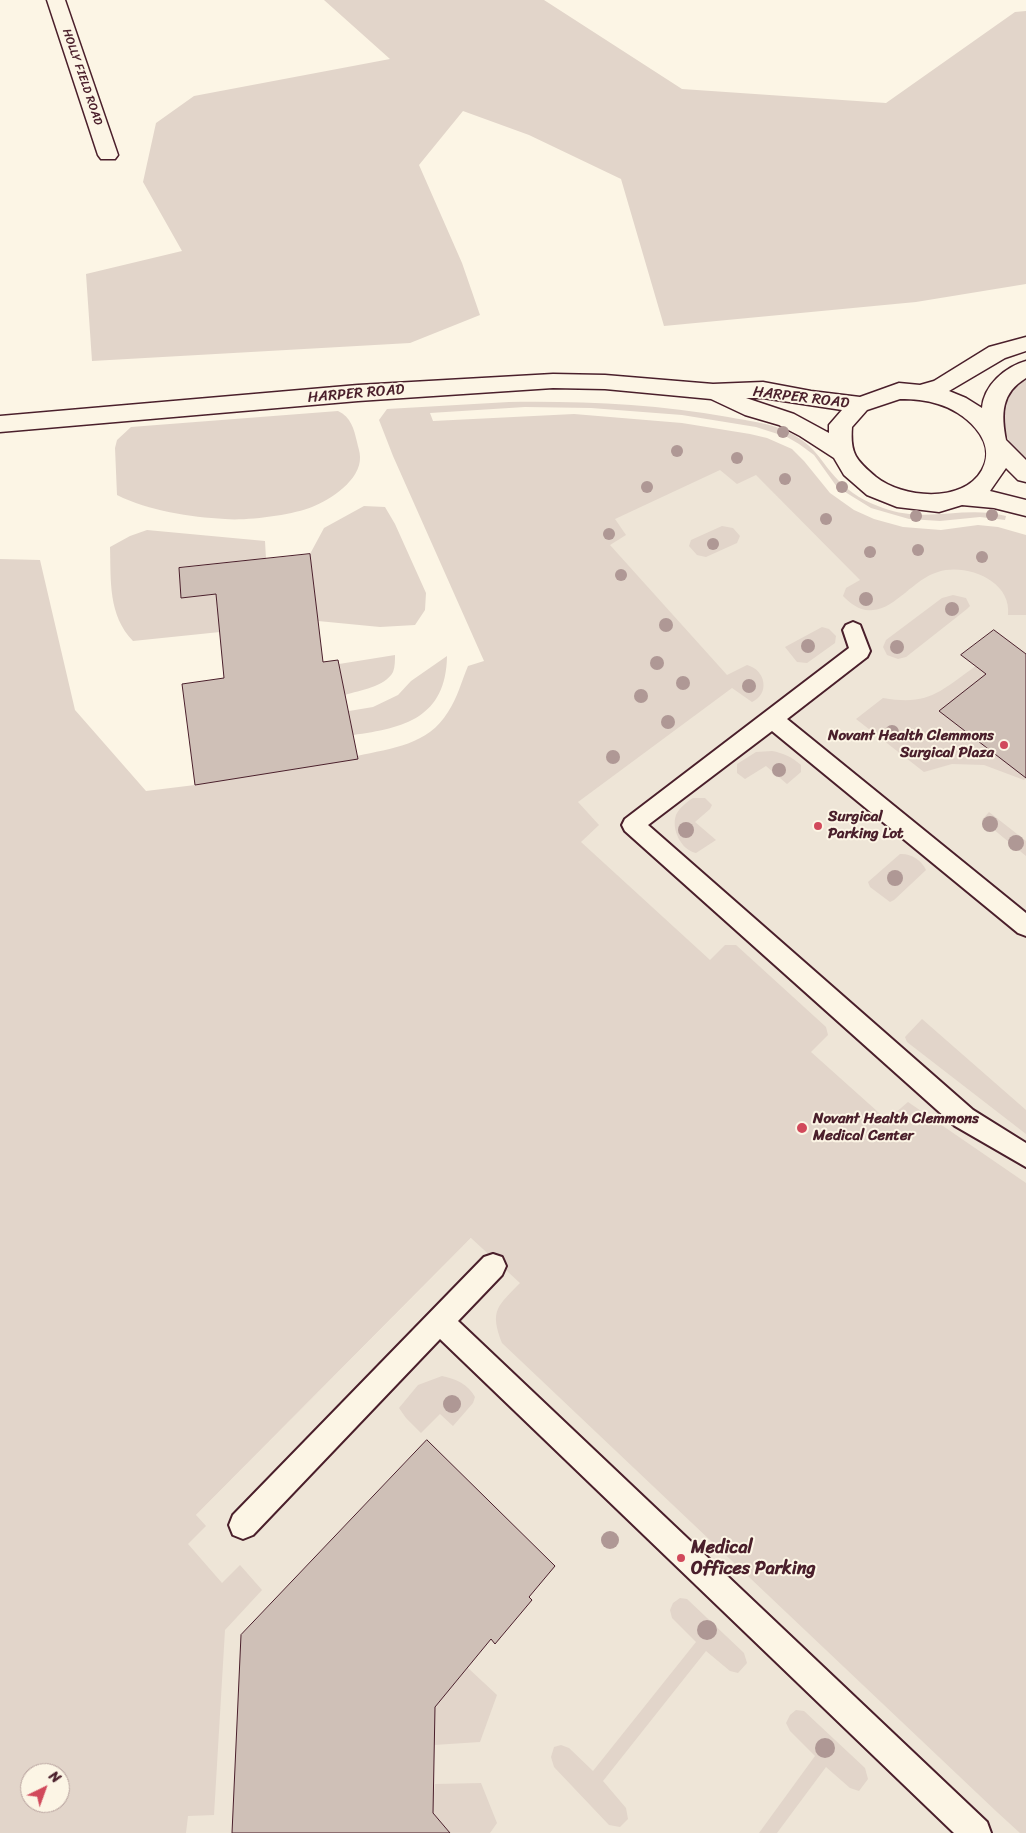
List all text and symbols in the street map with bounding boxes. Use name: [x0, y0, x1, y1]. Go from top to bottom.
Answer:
street label: HOLLY FIELD ROAD: [59, 27, 105, 127]
street label: HARPER ROAD: [307, 381, 405, 407]
street label: HARPER ROAD: [752, 383, 850, 413]
place label: Novant Health Clemmons Surgical Plaza: [828, 727, 994, 762]
marker: Novant Health Clemmons Surgical Plaza: [998, 739, 1010, 751]
place label: Surgical Parking Lot: [828, 808, 904, 843]
marker: Surgical Parking Lot: [812, 820, 824, 832]
place label: Novant Health Clemmons Medical Center: [813, 1110, 979, 1145]
marker: Novant Health Clemmons Medical Center: [795, 1121, 809, 1135]
place label: Medical Offices Parking: [691, 1537, 816, 1580]
marker: Medical Offices Parking: [675, 1552, 687, 1564]
north arrow: [20, 1763, 70, 1813]
text: N: [43, 1765, 67, 1790]

